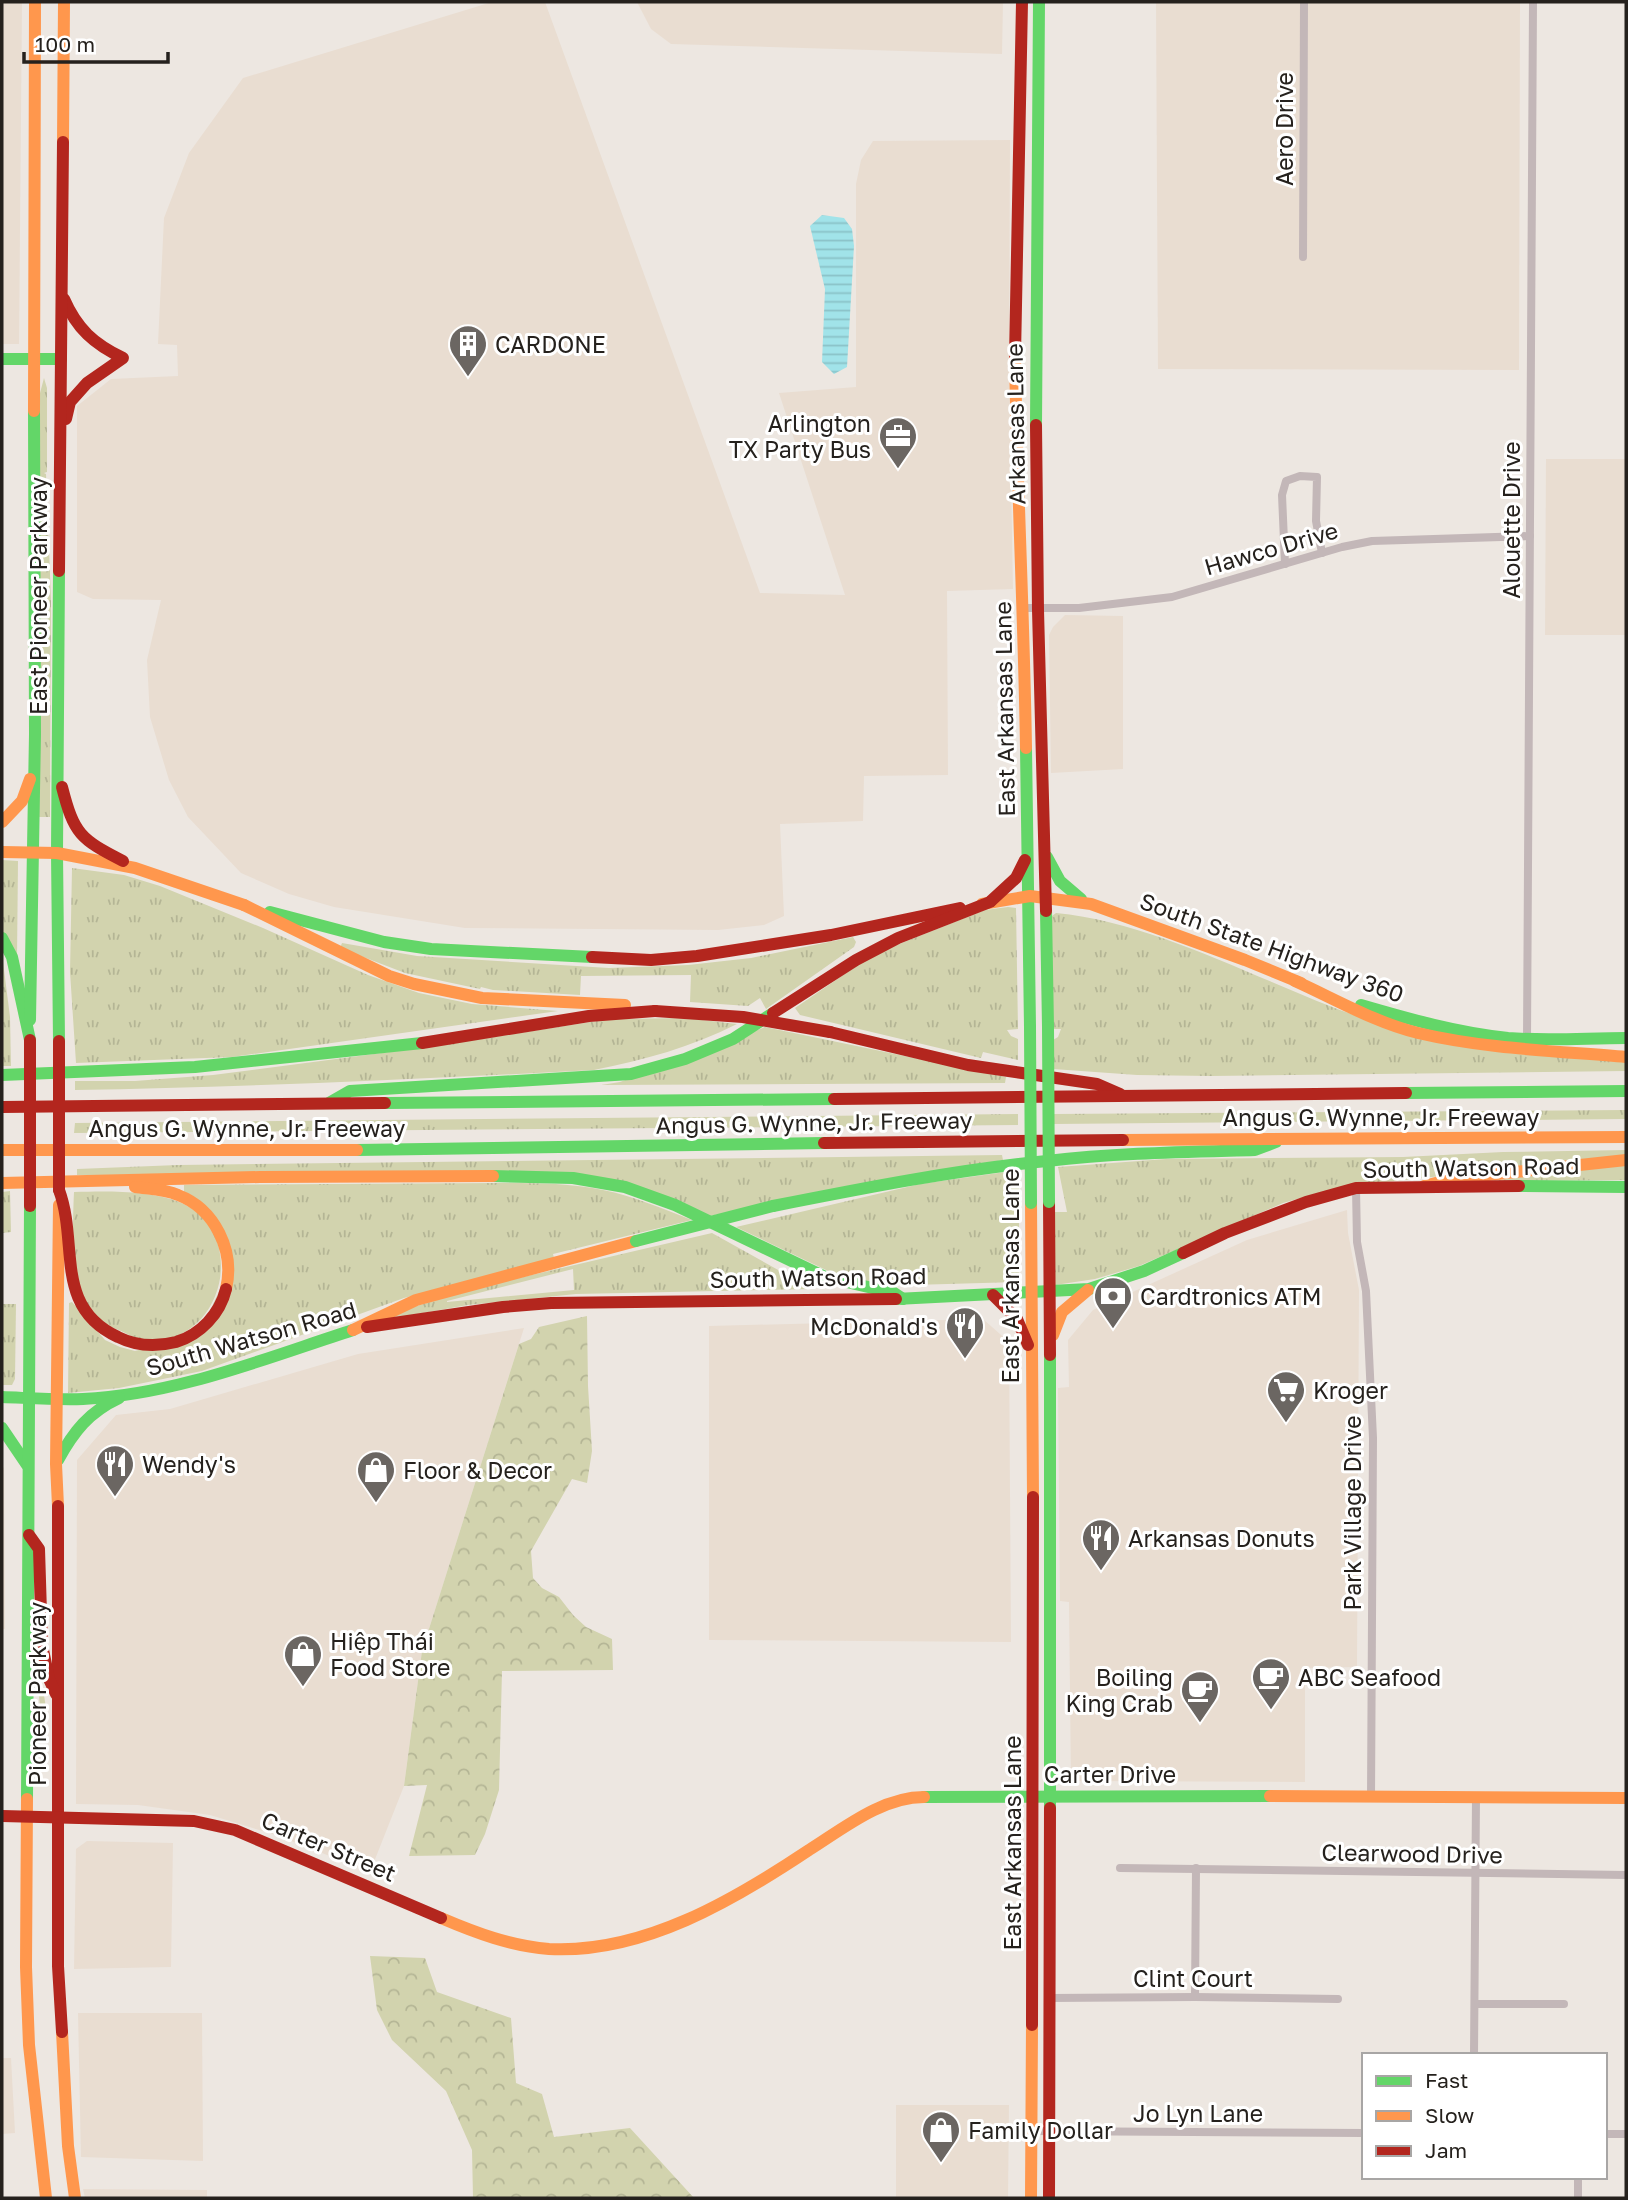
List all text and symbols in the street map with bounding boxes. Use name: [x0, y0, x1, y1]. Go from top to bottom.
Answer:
scale bar: [24, 21, 168, 65]
text: 100 m: [35, 31, 95, 57]
street label: Aero Drive: [1270, 72, 1298, 186]
building icon: CARDONE: [447, 323, 489, 378]
place label: CARDONE: [495, 330, 606, 358]
street label: Arkansas Lane: [1000, 343, 1030, 505]
place label: Arlington TX Party Bus: [729, 409, 871, 463]
office icon: Arlington TX Party Bus: [877, 415, 919, 470]
street label: Alouette Drive: [1497, 441, 1525, 599]
street label: East Pioneer Parkway: [24, 477, 52, 715]
street label: Hawco Drive: [1201, 516, 1341, 580]
street label: East Arkansas Lane: [988, 601, 1020, 817]
street label: South State Highway 360: [1136, 886, 1408, 1008]
street label: Angus G. Wynne, Jr. Freeway: [1223, 1103, 1540, 1131]
street label: Angus G. Wynne, Jr. Freeway: [655, 1105, 973, 1139]
street label: Angus G. Wynne, Jr. Freeway: [89, 1114, 406, 1142]
street label: South Watson Road: [1362, 1151, 1580, 1183]
street label: East Arkansas Lane: [996, 1168, 1024, 1384]
street label: South Watson Road: [709, 1261, 927, 1293]
bank icon: Cardtronics ATM: [1092, 1275, 1134, 1330]
place label: Cardtronics ATM: [1140, 1282, 1322, 1310]
street label: South Watson Road: [143, 1295, 359, 1381]
restaurant icon: McDonald's: [944, 1305, 986, 1360]
place label: McDonald's: [810, 1312, 938, 1340]
supermarket icon: Kroger: [1265, 1369, 1307, 1424]
place label: Kroger: [1313, 1376, 1388, 1404]
street label: Park Village Drive: [1338, 1415, 1366, 1611]
restaurant icon: Wendy's: [94, 1443, 136, 1498]
shop icon: Floor & Decor: [355, 1449, 397, 1504]
place label: Wendy's: [142, 1450, 236, 1478]
place label: Floor & Decor: [403, 1456, 552, 1484]
restaurant icon: Arkansas Donuts: [1080, 1517, 1122, 1572]
place label: Arkansas Donuts: [1128, 1524, 1315, 1552]
street label: Pioneer Parkway: [23, 1602, 51, 1786]
place label: Hiệp Thái Food Store: [330, 1627, 450, 1681]
shop icon: Hiệp Thái Food Store: [282, 1633, 324, 1688]
cafe icon: ABC Seafood: [1250, 1656, 1292, 1711]
place label: Boiling King Crab: [1065, 1663, 1173, 1717]
place label: ABC Seafood: [1298, 1663, 1441, 1691]
cafe icon: Boiling King Crab: [1179, 1669, 1221, 1724]
street label: East Arkansas Lane: [998, 1735, 1026, 1951]
street label: Carter Drive: [1044, 1760, 1176, 1788]
street label: Carter Street: [258, 1805, 400, 1887]
street label: Clearwood Drive: [1321, 1837, 1503, 1869]
street label: Clint Court: [1133, 1964, 1253, 1992]
legend: [1362, 2053, 1607, 2179]
text: Fast: [1425, 2067, 1468, 2093]
street label: Jo Lyn Lane: [1133, 2099, 1263, 2127]
text: Slow: [1425, 2102, 1474, 2128]
shop icon: Family Dollar: [920, 2109, 962, 2164]
place label: Family Dollar: [968, 2116, 1113, 2144]
text: Jam: [1425, 2137, 1467, 2163]

